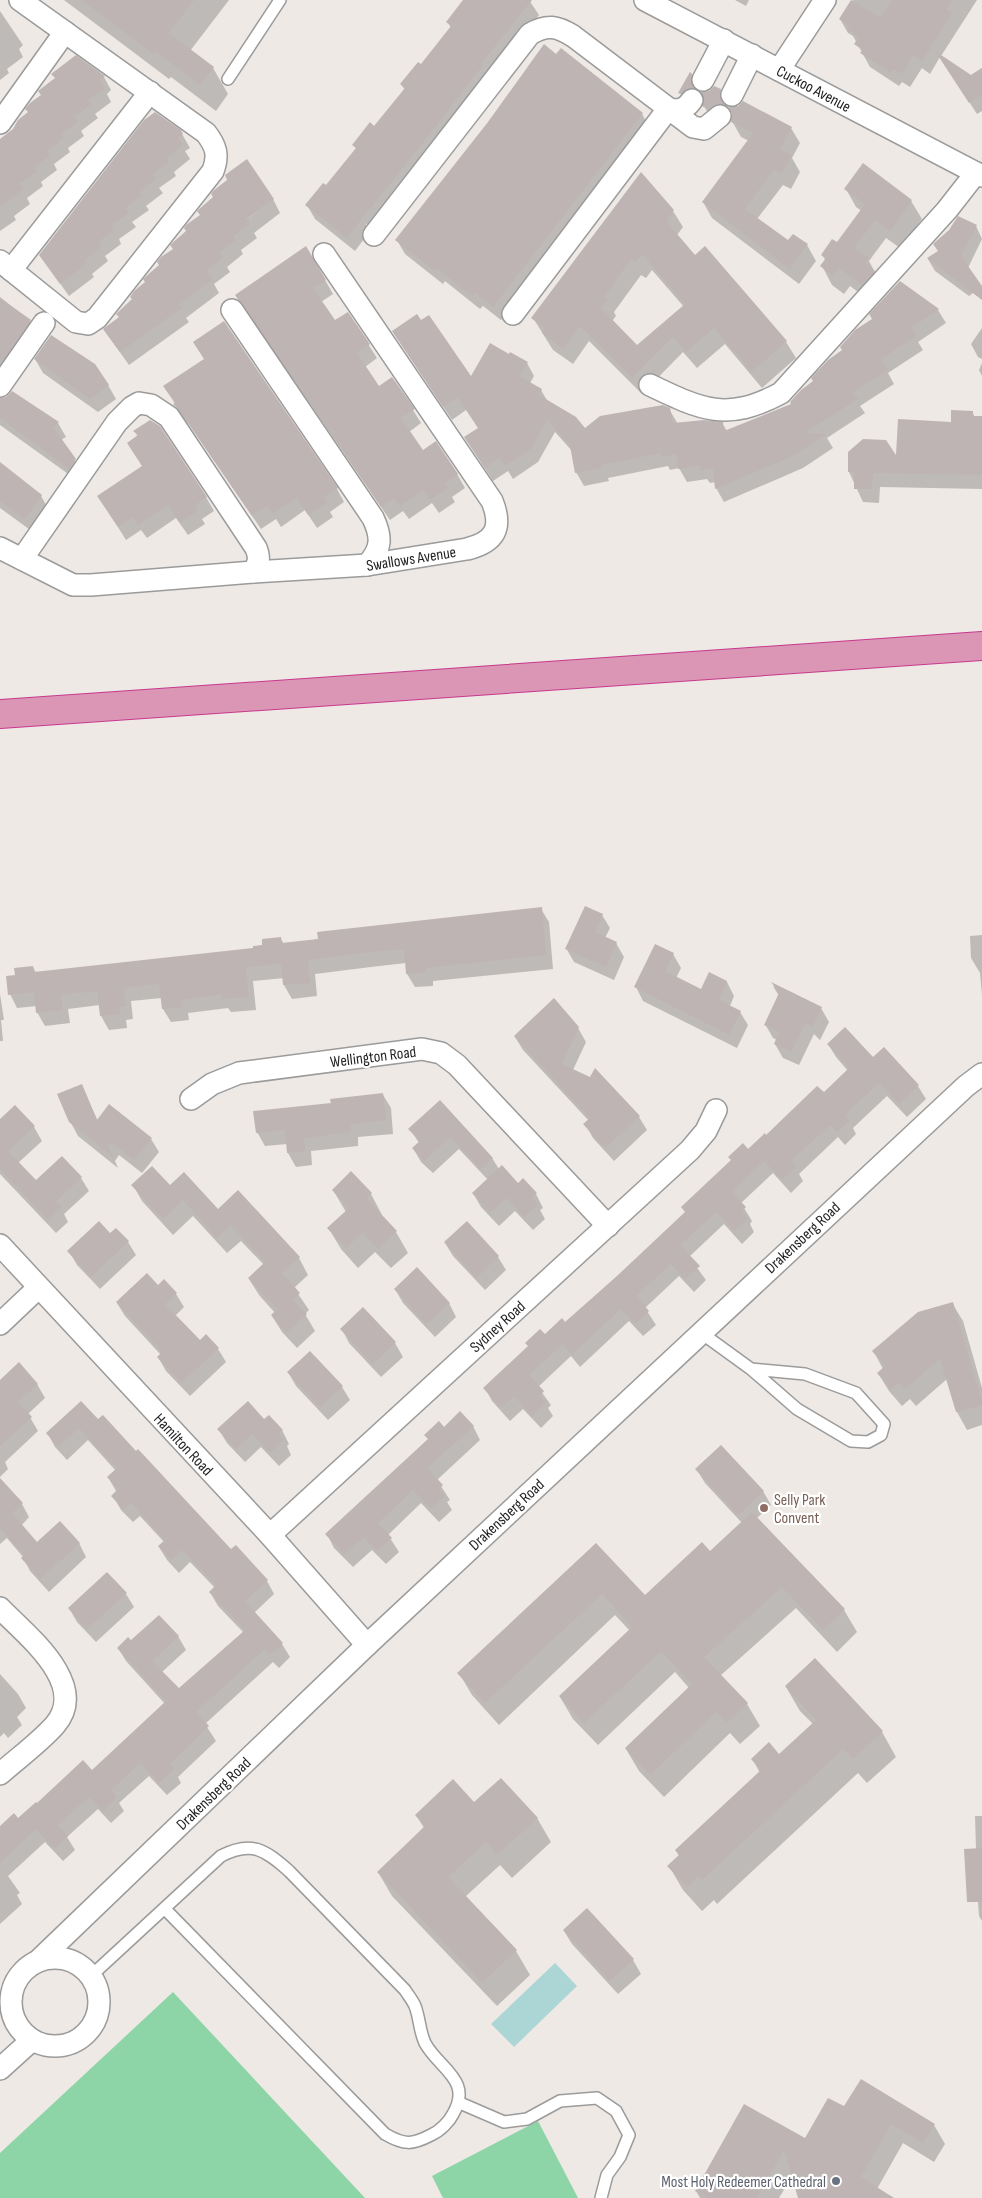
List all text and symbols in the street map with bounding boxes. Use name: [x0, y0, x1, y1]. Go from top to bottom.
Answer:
street label: Cuckoo Avenue: [773, 62, 854, 117]
street label: Swallows Avenue: [365, 543, 458, 576]
street label: Wellington Road: [329, 1043, 417, 1072]
street label: Drakensberg Road: [761, 1198, 845, 1278]
street label: Sydney Road: [466, 1297, 530, 1357]
street label: Hamilton Road: [149, 1410, 216, 1480]
street label: Drakensberg Road: [465, 1475, 549, 1555]
place label: Selly Park Convent: [774, 1491, 825, 1528]
marker: Selly Park Convent: [758, 1502, 770, 1514]
street label: Drakensberg Road: [173, 1754, 255, 1834]
place label: Most Holy Redeemer Cathedral: [661, 2173, 826, 2192]
marker: Most Holy Redeemer Cathedral: [830, 2175, 842, 2187]

